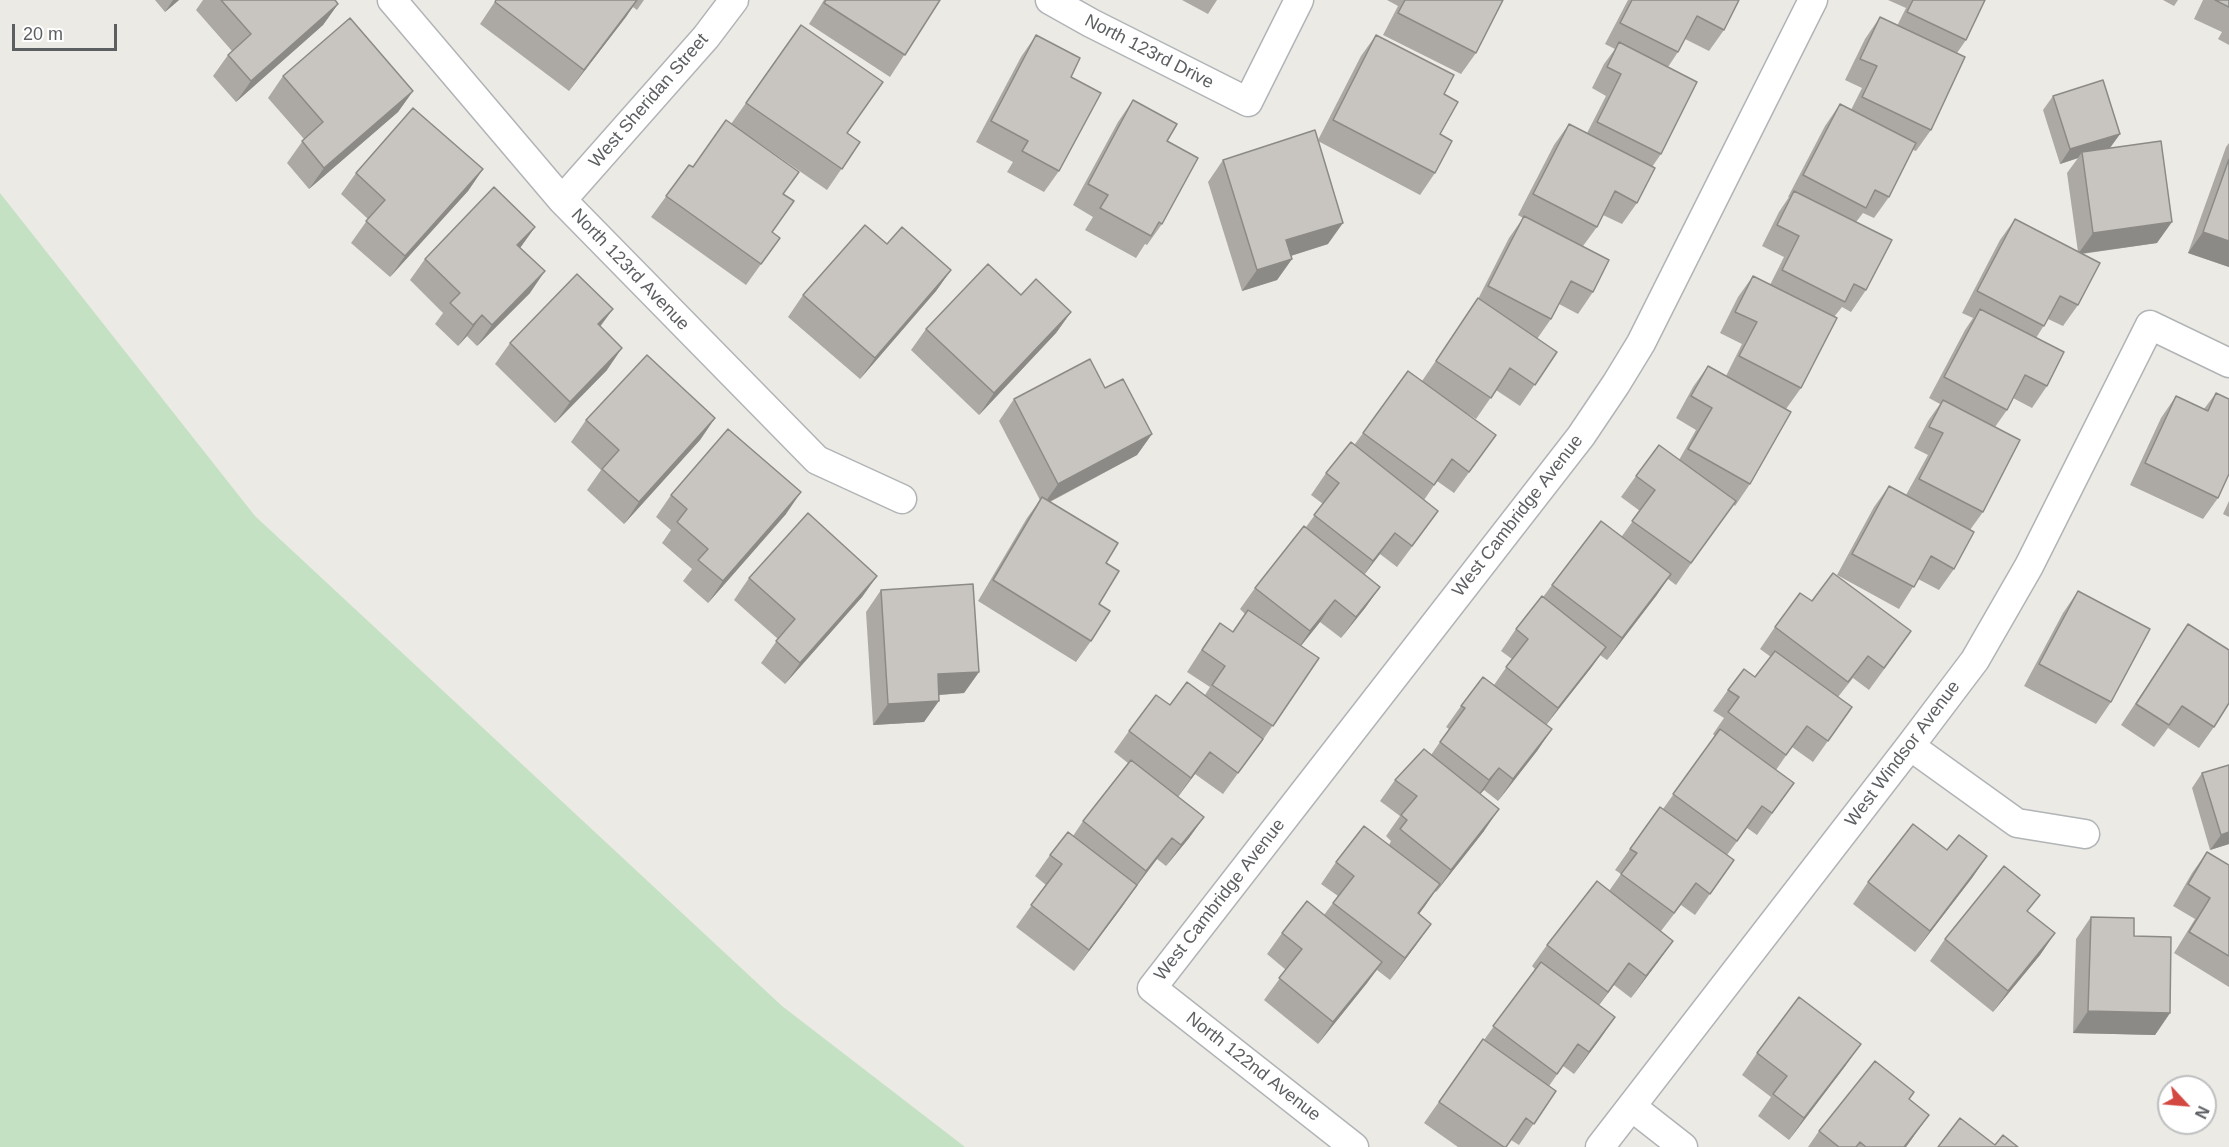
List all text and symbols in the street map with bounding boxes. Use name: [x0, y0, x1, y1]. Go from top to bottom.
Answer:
street label: North 123rd Drive: [1081, 10, 1217, 94]
scale bar: [15, 12, 120, 50]
text: 20 m: [23, 24, 63, 44]
street label: West Sheridan Street: [585, 29, 713, 173]
street label: North 123rd Avenue: [566, 205, 694, 335]
street label: West Cambridge Avenue: [1448, 431, 1588, 601]
street label: West Windsor Avenue: [1841, 677, 1965, 831]
street label: West Cambridge Avenue: [1150, 815, 1290, 985]
street label: North 122nd Avenue: [1181, 1008, 1325, 1126]
north arrow: [2157, 1075, 2217, 1135]
text: N: [2192, 1103, 2212, 1121]

